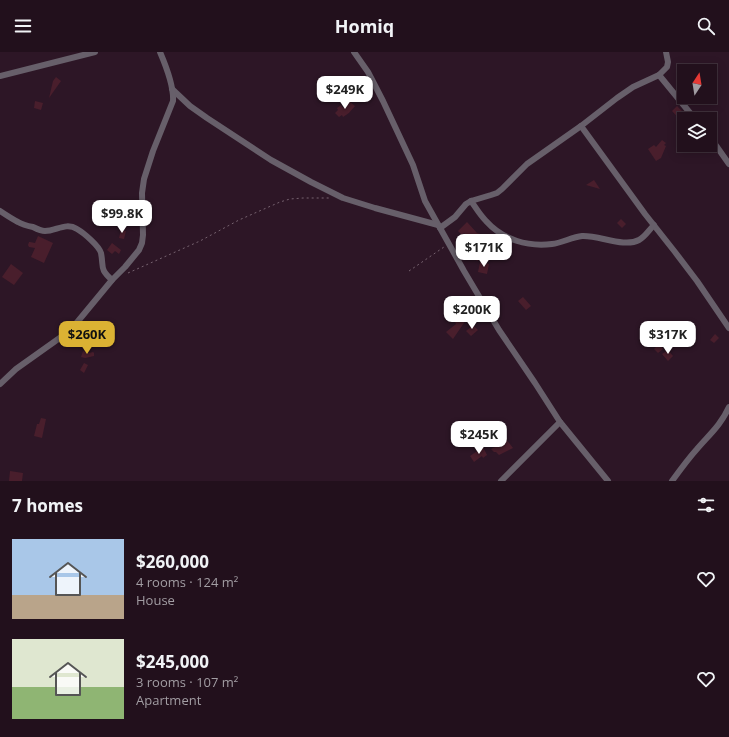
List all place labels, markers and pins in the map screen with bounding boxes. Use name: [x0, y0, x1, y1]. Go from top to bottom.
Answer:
pin: $249K: [317, 76, 373, 110]
pin: $99.8K: [89, 200, 155, 234]
pin: $171K: [456, 234, 512, 268]
pin: $200K: [444, 296, 500, 330]
pin: $260K: [59, 321, 115, 355]
pin: $317K: [640, 321, 696, 355]
pin: $245K: [451, 421, 507, 455]

